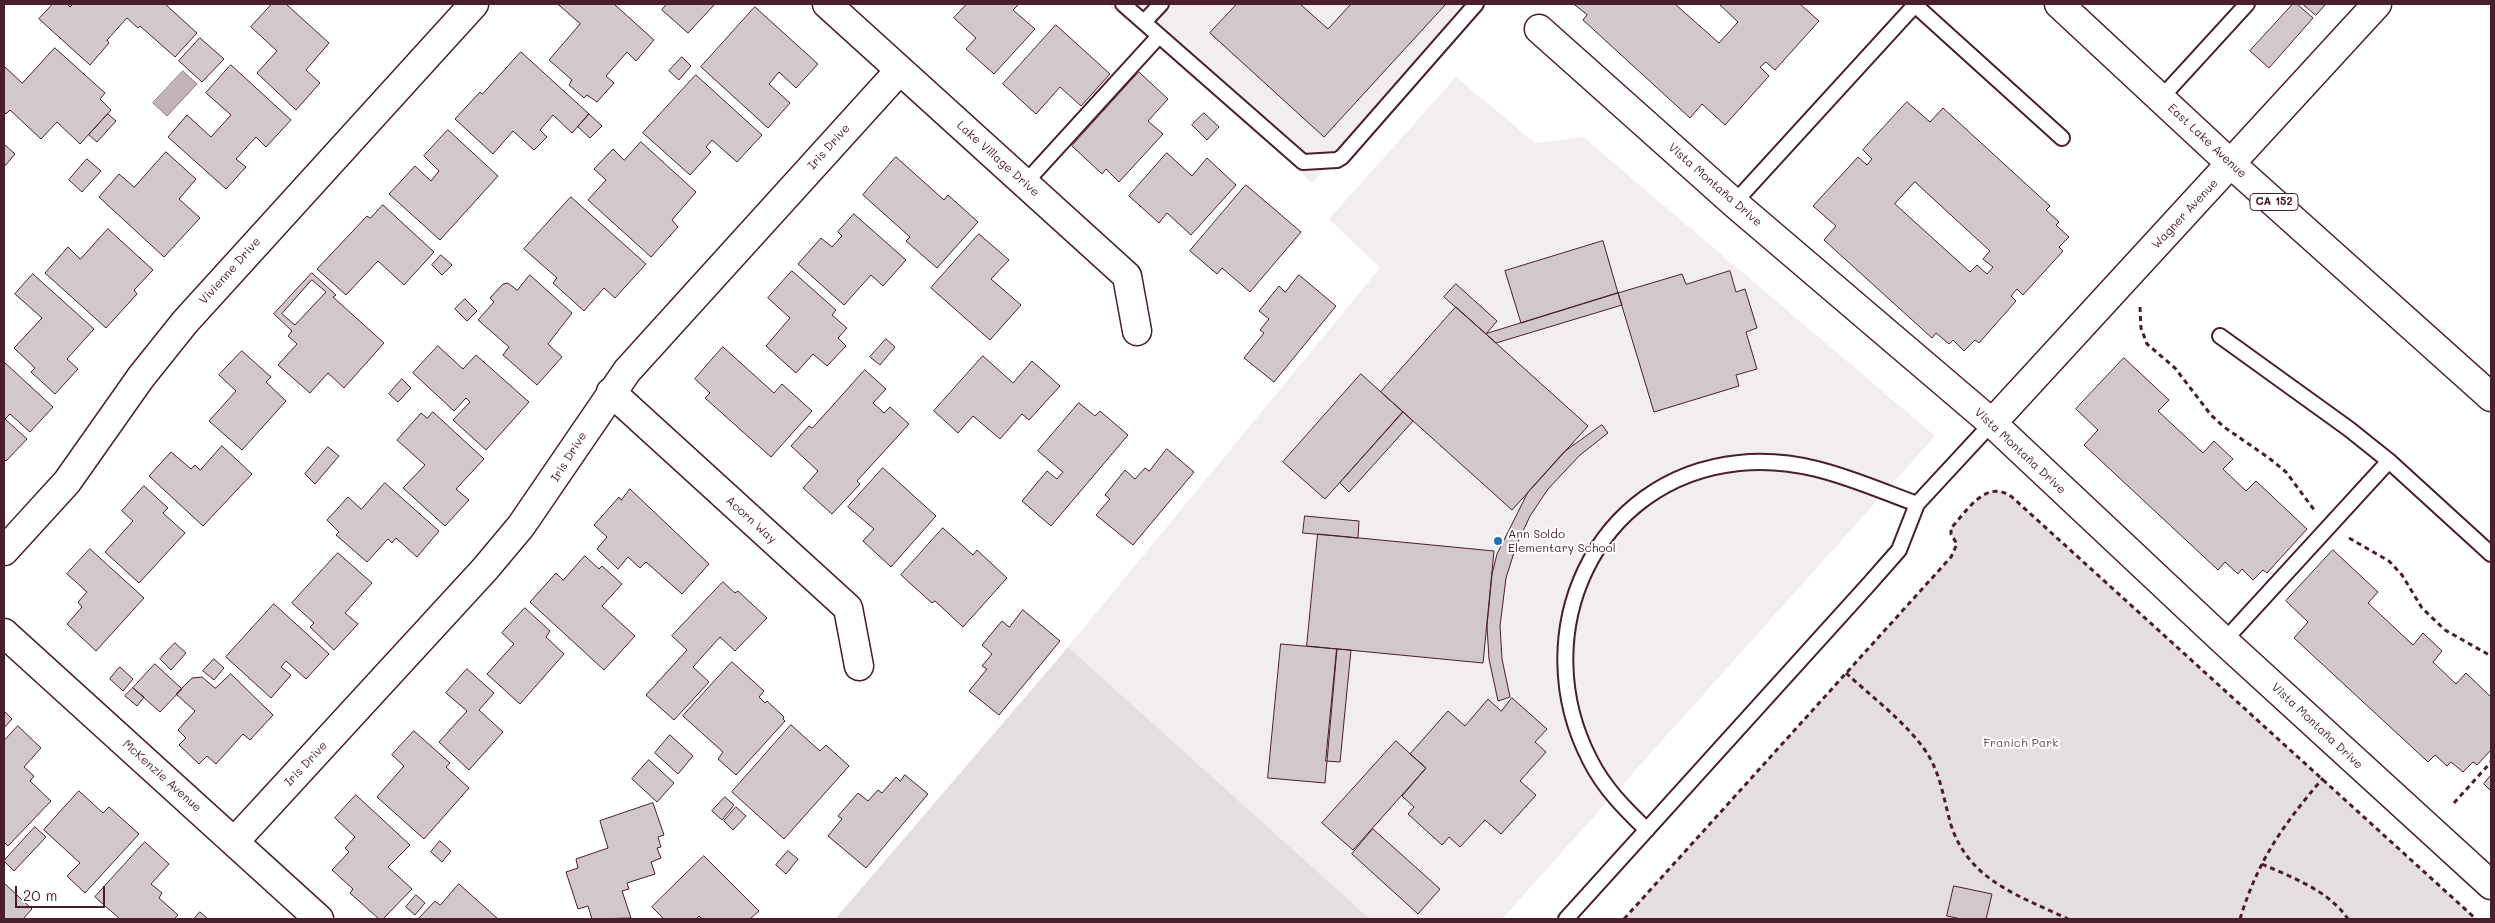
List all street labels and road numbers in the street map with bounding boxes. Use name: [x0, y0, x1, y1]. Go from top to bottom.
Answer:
street label: East Lake Avenue: [2165, 101, 2249, 181]
street label: Lake Village Drive: [954, 118, 1042, 200]
street label: Iris Drive: [805, 121, 853, 173]
street label: Vista Montaña Drive: [1665, 140, 1765, 230]
street label: Wagner Avenue: [2149, 176, 2221, 252]
road number: CA 152: [2250, 193, 2298, 210]
street label: Vivienne Drive: [196, 235, 264, 307]
street label: Vista Montaña Drive: [1971, 405, 2069, 497]
street label: Iris Drive: [548, 429, 590, 485]
street label: Acorn Way: [723, 493, 779, 547]
street label: Vista Montaña Drive: [2268, 680, 2366, 772]
street label: McKenzie Avenue: [120, 737, 204, 815]
street label: Iris Drive: [282, 738, 330, 790]

